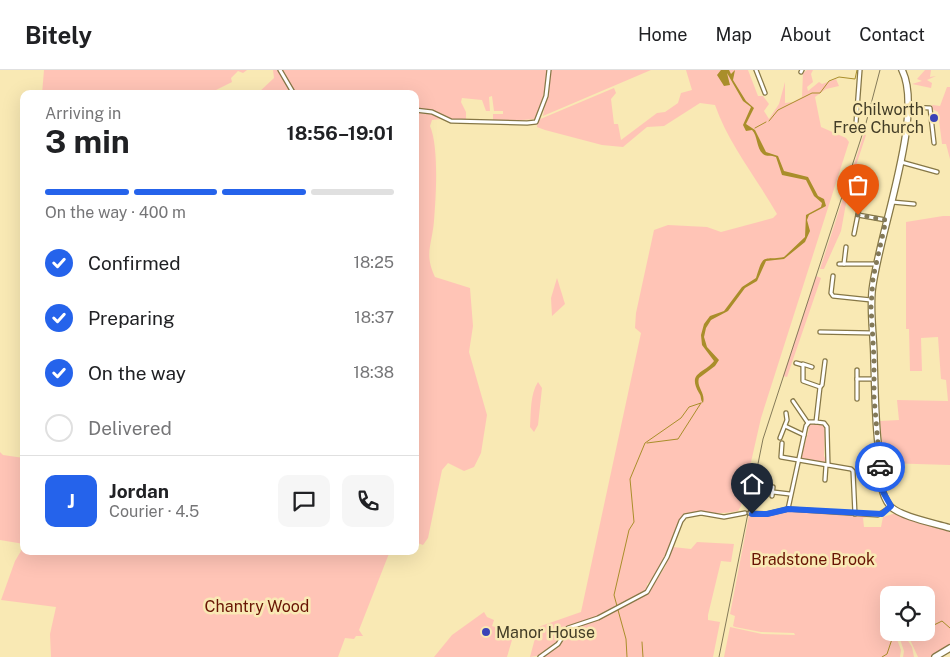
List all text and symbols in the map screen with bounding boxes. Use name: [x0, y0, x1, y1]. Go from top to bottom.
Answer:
text: Bitely: [25, 21, 92, 49]
text: Home: [638, 24, 688, 45]
text: Map: [716, 24, 752, 45]
text: About: [780, 24, 831, 45]
text: Contact: [859, 24, 925, 45]
place label: Chilworth Free Church: [833, 100, 924, 137]
text: Arriving in: [45, 104, 121, 123]
marker: Chilworth Free Church: [928, 112, 940, 124]
text: 18:56–19:01: [287, 122, 394, 144]
text: 3 min: [45, 123, 130, 160]
pin: [837, 164, 879, 215]
icon: bag: [844, 171, 872, 199]
text: On the way · 400 m: [45, 203, 186, 222]
icon: check: [45, 249, 73, 277]
text: Confirmed: [88, 252, 181, 274]
text: 18:25: [353, 253, 394, 272]
icon: check: [45, 304, 73, 332]
text: Preparing: [88, 307, 175, 329]
text: 18:37: [354, 308, 394, 327]
icon: check: [45, 359, 73, 387]
text: On the way: [88, 362, 186, 384]
text: 18:38: [353, 363, 394, 382]
text: Delivered: [88, 417, 172, 439]
courier: [855, 442, 905, 492]
icon: car: [866, 453, 894, 481]
pin: [731, 463, 773, 514]
icon: home: [738, 470, 766, 498]
button: chat: [278, 475, 330, 527]
button: phone: [342, 475, 394, 527]
text: Jordan: [109, 480, 169, 502]
text: J: [67, 490, 75, 512]
text: Courier · 4.5: [109, 502, 199, 521]
park label: Bradstone Brook: [751, 550, 875, 569]
map controls: [880, 586, 935, 641]
button: locate: [880, 586, 935, 641]
park label: Chantry Wood: [205, 597, 309, 616]
place label: Manor House: [496, 623, 595, 642]
marker: Manor House: [480, 626, 492, 638]

